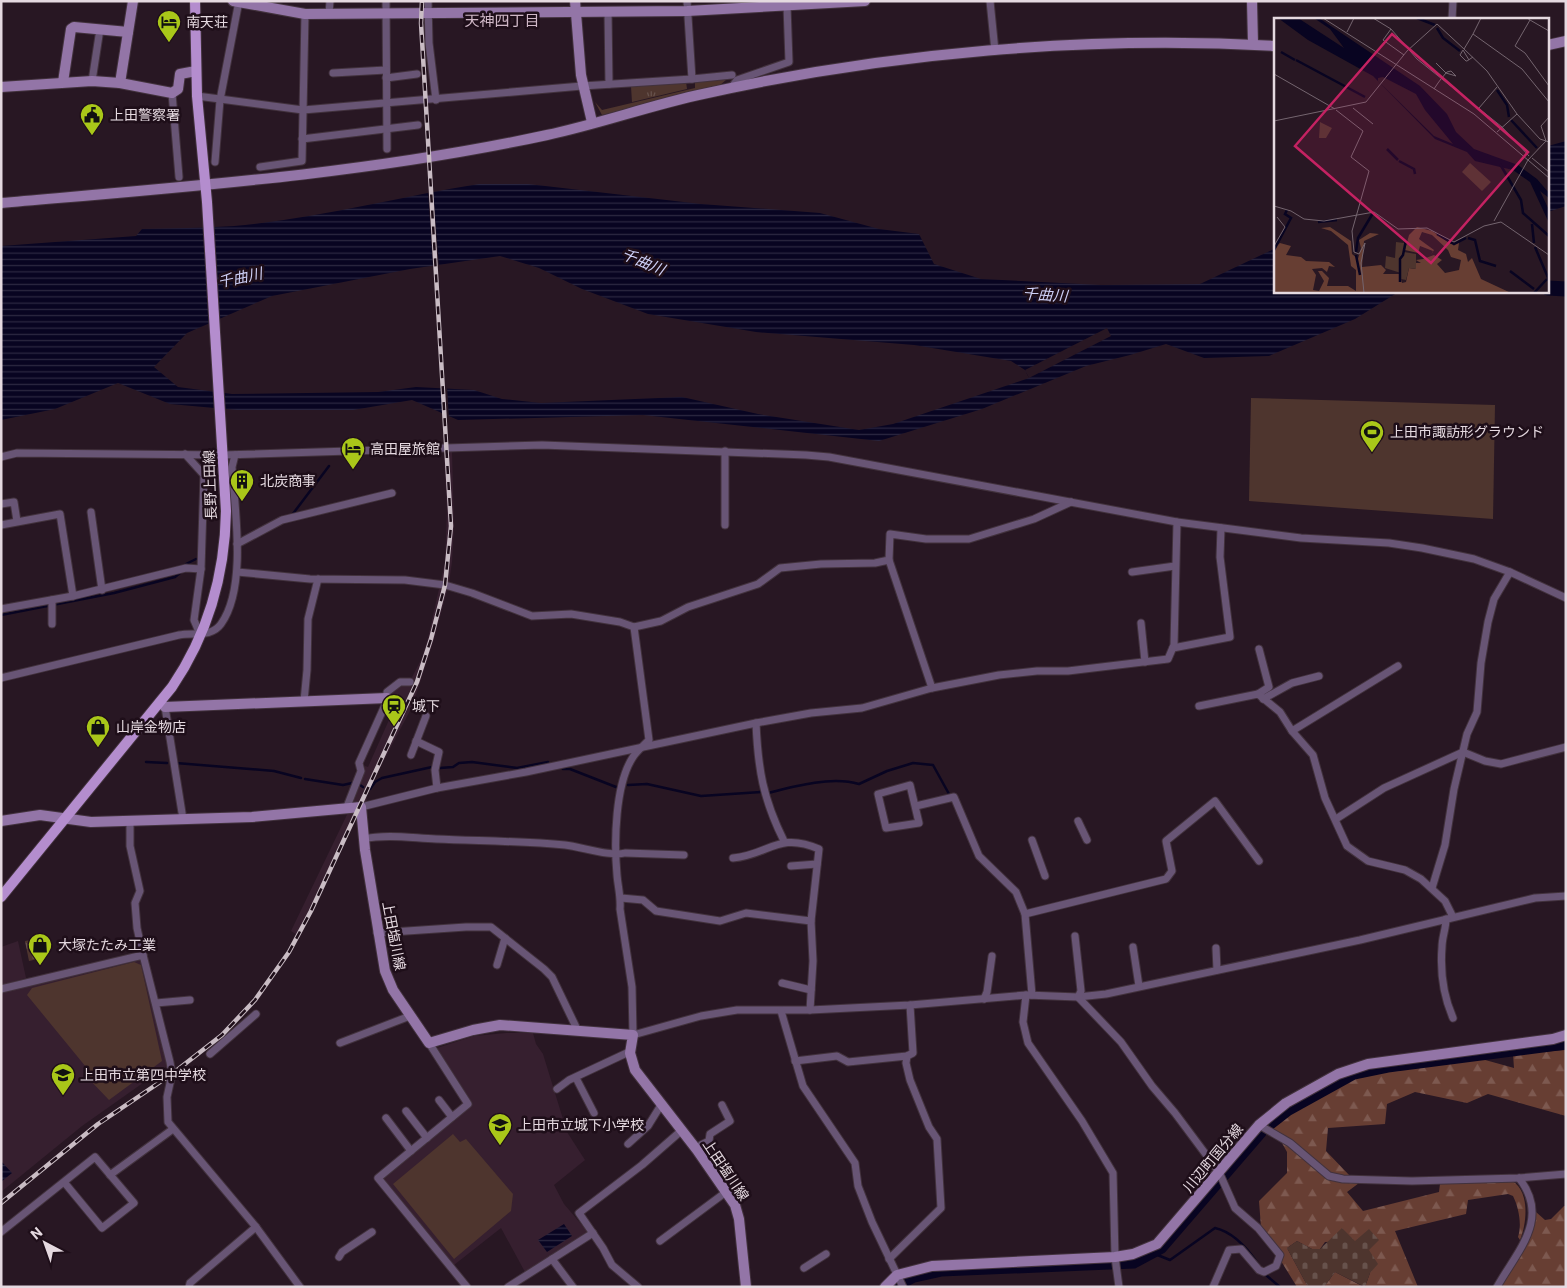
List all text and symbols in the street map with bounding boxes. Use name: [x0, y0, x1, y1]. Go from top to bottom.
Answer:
hotel icon: 南天荘: [156, 9, 182, 43]
district label: 天神四丁目: [464, 12, 540, 30]
place label: 南天荘: [186, 14, 228, 30]
inset map: [1274, 18, 1550, 292]
public building icon: 上田警察署: [79, 102, 105, 136]
place label: 上田警察署: [110, 107, 180, 123]
water label: 千曲川: [619, 245, 669, 280]
water label: 千曲川: [216, 264, 266, 291]
water label: 千曲川: [1022, 284, 1070, 306]
sports icon: 上田市諏訪形グラウンド: [1359, 419, 1385, 453]
place label: 上田市諏訪形グラウンド: [1390, 424, 1544, 440]
hotel icon: 高田屋旅館: [340, 436, 366, 470]
place label: 高田屋旅館: [370, 441, 440, 457]
street label: 長野上田線: [201, 450, 219, 520]
building icon: 北炭商事: [229, 468, 255, 502]
place label: 北炭商事: [260, 473, 316, 489]
station icon: 城下: [381, 693, 407, 727]
place label: 城下: [412, 698, 440, 714]
shop icon: 山岸金物店: [85, 714, 111, 748]
place label: 山岸金物店: [116, 719, 186, 735]
street label: 上田塩川線: [379, 900, 409, 972]
shop icon: 大塚たたみ工業: [27, 932, 53, 966]
place label: 大塚たたみ工業: [58, 937, 156, 953]
school or university icon: 上田市立第四中学校: [50, 1062, 76, 1096]
place label: 上田市立第四中学校: [80, 1067, 206, 1083]
school or university icon: 上田市立城下小学校: [487, 1112, 513, 1146]
place label: 上田市立城下小学校: [518, 1117, 644, 1133]
street label: 川辺町国分線: [1180, 1121, 1246, 1195]
street label: 上田塩川線: [700, 1137, 752, 1203]
north arrow: [20, 1218, 70, 1268]
text: N: [27, 1224, 45, 1242]

